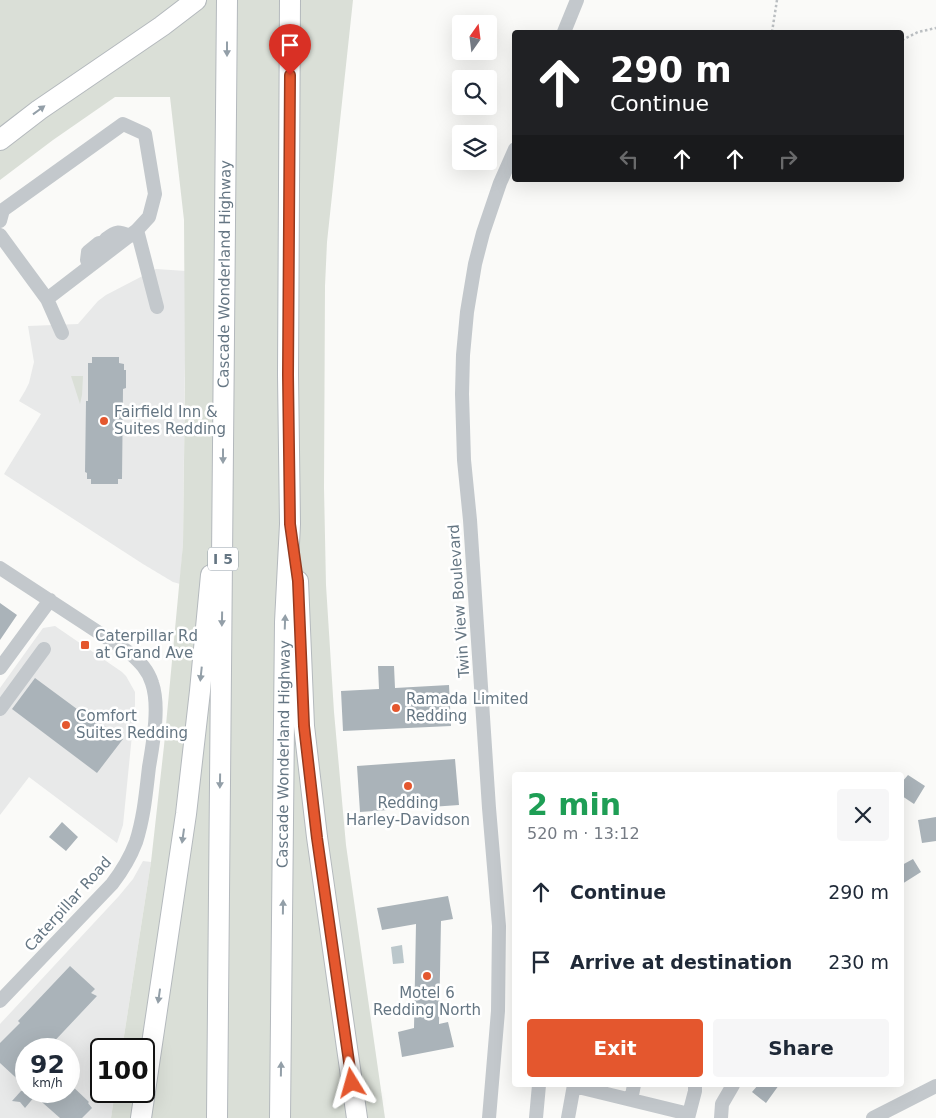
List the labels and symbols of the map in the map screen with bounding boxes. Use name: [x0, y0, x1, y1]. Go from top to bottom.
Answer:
north arrow: [452, 15, 498, 60]
pin: [269, 24, 311, 75]
one-way arrow: [222, 41, 230, 57]
one-way arrow: [32, 105, 46, 115]
street label: Cascade Wonderland Highway: [215, 160, 235, 388]
place label: Fairfield Inn & Suites Redding: [114, 403, 226, 438]
marker: Fairfield Inn & Suites Redding: [98, 415, 110, 427]
one-way arrow: [219, 448, 227, 464]
street label: Twin View Boulevard: [445, 524, 473, 679]
road number: I 5: [208, 548, 238, 570]
one-way arrow: [218, 611, 226, 627]
one-way arrow: [281, 614, 289, 630]
place label: Caterpillar Rd at Grand Ave: [95, 627, 198, 662]
marker: Caterpillar Rd at Grand Ave: [79, 639, 91, 651]
street label: Cascade Wonderland Highway: [274, 640, 294, 868]
one-way arrow: [197, 666, 205, 682]
place label: Ramada Limited Redding: [406, 690, 529, 725]
marker: Ramada Limited Redding: [390, 702, 402, 714]
place label: Comfort Suites Redding: [76, 707, 188, 742]
marker: Comfort Suites Redding: [60, 719, 72, 731]
one-way arrow: [216, 773, 224, 789]
marker: Redding Harley-Davidson: [402, 780, 414, 792]
place label: Redding Harley-Davidson: [346, 794, 470, 829]
one-way arrow: [179, 828, 187, 844]
street label: Caterpillar Road: [21, 853, 115, 955]
one-way arrow: [279, 899, 287, 915]
marker: Motel 6 Redding North: [421, 970, 433, 982]
place label: Motel 6 Redding North: [373, 984, 481, 1019]
one-way arrow: [155, 989, 163, 1005]
speed limit sign: 100: [90, 1038, 155, 1103]
position arrow: [325, 1056, 377, 1108]
one-way arrow: [277, 1061, 285, 1077]

